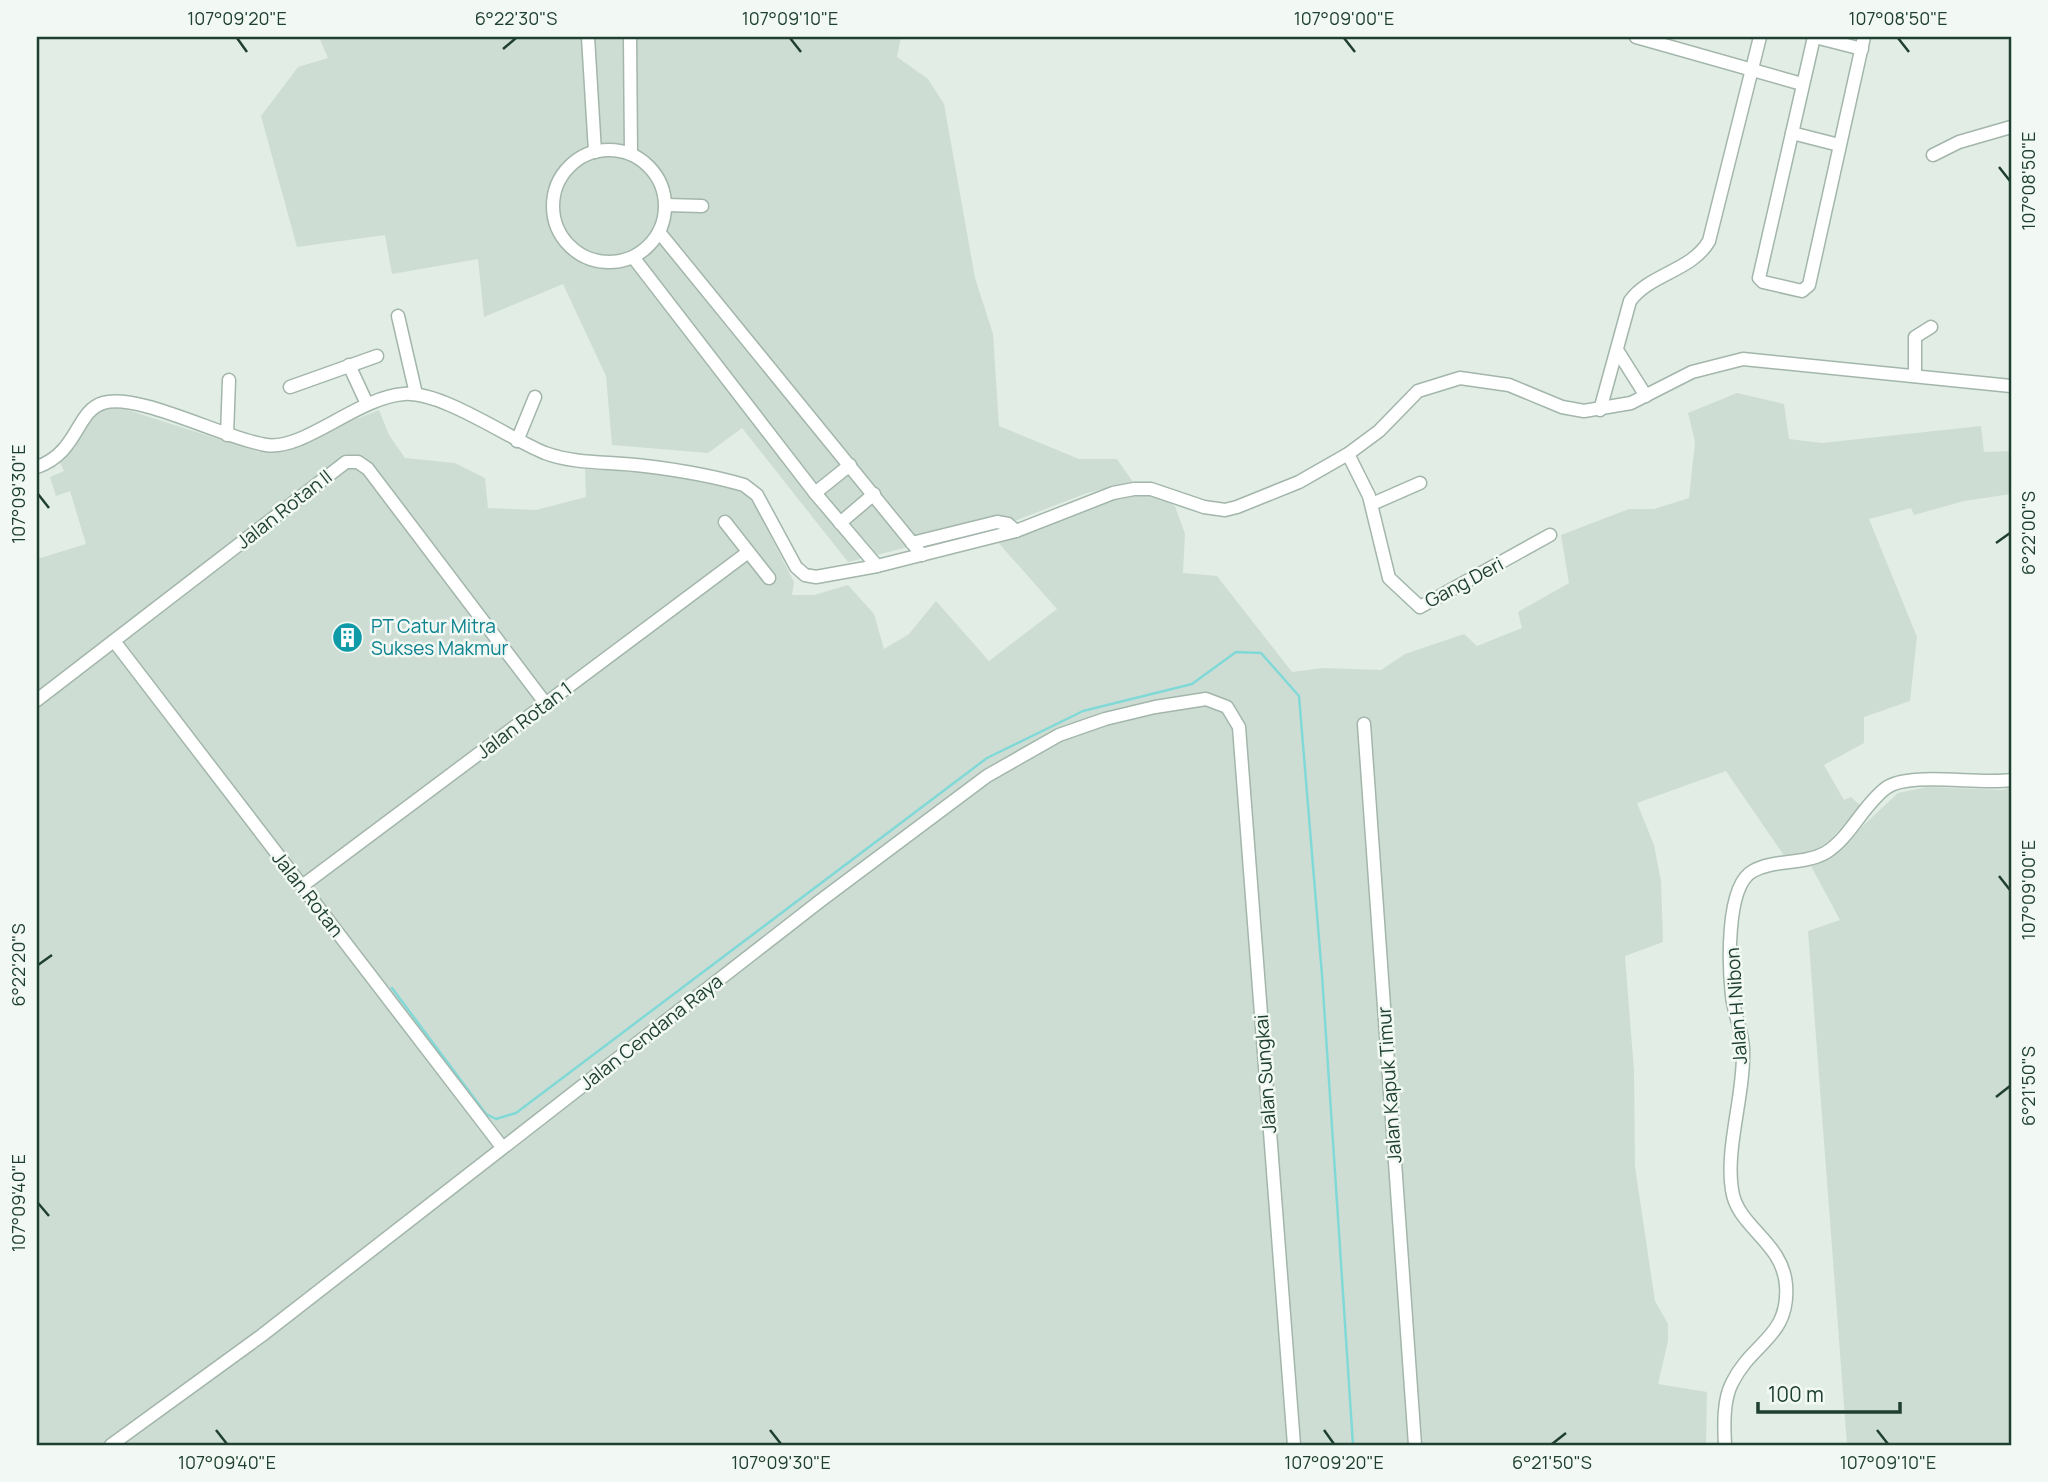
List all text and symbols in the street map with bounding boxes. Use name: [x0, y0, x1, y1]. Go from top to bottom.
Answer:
text: 107°09'20"E: [187, 6, 287, 30]
text: 6°22'30"S: [475, 6, 557, 30]
text: 107°09'10"E: [742, 6, 838, 30]
text: 107°09'00"E: [1294, 6, 1394, 30]
text: 107°08'50"E: [1848, 6, 1948, 30]
text: 107°08'50"E: [2016, 131, 2040, 231]
text: 107°09'30"E: [6, 444, 30, 544]
street label: Jalan Rotan II: [231, 463, 337, 555]
text: 6°22'00"S: [2016, 491, 2040, 575]
street label: Gang Deri: [1420, 550, 1508, 614]
place label: PT Catur Mitra Sukses Makmur: [371, 613, 508, 661]
building icon: PT Catur Mitra Sukses Makmur: [331, 620, 365, 654]
street label: Jalan Rotan 1: [471, 676, 577, 764]
text: 107°09'00"E: [2016, 840, 2040, 940]
street label: Jalan Rotan: [266, 846, 350, 942]
text: 6°22'20"S: [6, 923, 30, 1007]
street label: Jalan H Nibon: [1719, 947, 1753, 1065]
street label: Jalan Cendana Raya: [574, 968, 728, 1096]
street label: Jalan Kapuk Timur: [1371, 1006, 1407, 1164]
street label: Jalan Sungkai: [1248, 1014, 1282, 1134]
text: 6°21'50"S: [2016, 1046, 2040, 1126]
text: 107°09'40"E: [6, 1154, 30, 1252]
scale bar: [1758, 1370, 1899, 1414]
text: 100 m: [1768, 1380, 1824, 1408]
text: 107°09'40"E: [178, 1450, 276, 1474]
text: 107°09'30"E: [731, 1450, 831, 1474]
text: 107°09'20"E: [1284, 1450, 1384, 1474]
text: 6°21'50"S: [1512, 1450, 1592, 1474]
text: 107°09'10"E: [1840, 1450, 1936, 1474]

